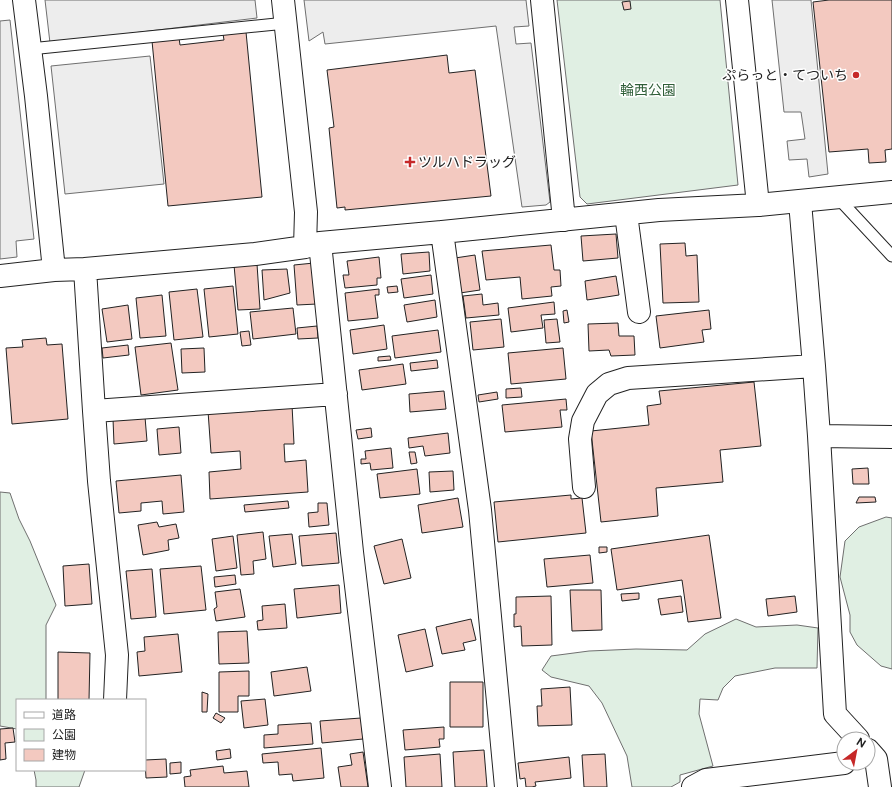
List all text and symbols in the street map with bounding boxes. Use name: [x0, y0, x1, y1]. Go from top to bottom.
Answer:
place label: ぷらっと・てついち: [722, 67, 848, 83]
marker: ぷらっと・てついち: [851, 70, 861, 80]
park label: 輪西公園: [620, 82, 676, 98]
place label: ツルハドラッグ: [418, 154, 516, 170]
marker: ツルハドラッグ: [405, 157, 415, 167]
legend: [16, 699, 146, 771]
text: 道路: [52, 708, 76, 722]
text: 公園: [52, 728, 76, 742]
north arrow: [836, 731, 876, 771]
text: N: [854, 735, 868, 750]
text: 建物: [52, 748, 76, 762]

